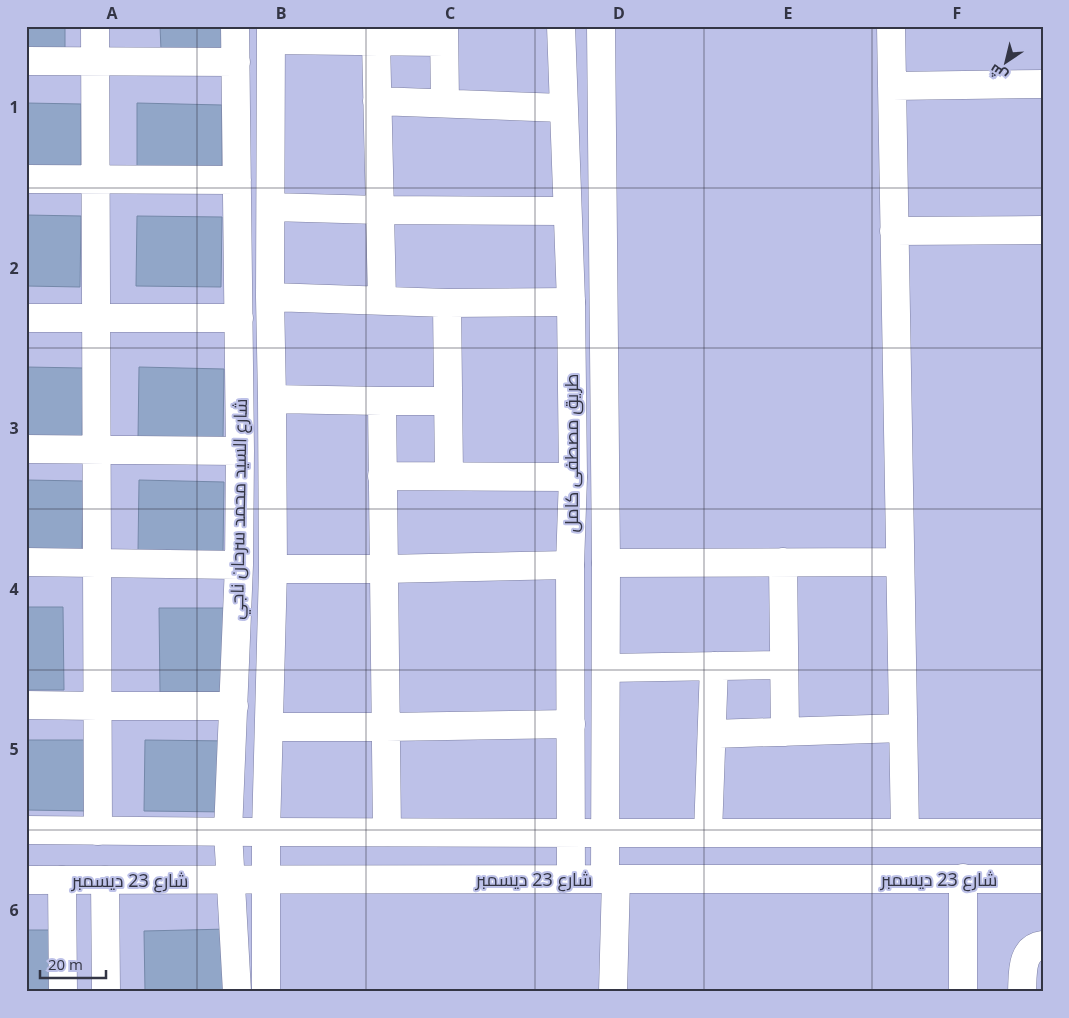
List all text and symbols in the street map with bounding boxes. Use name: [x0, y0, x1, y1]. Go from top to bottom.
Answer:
text: A: [106, 2, 118, 24]
text: B: [276, 2, 286, 24]
text: C: [445, 2, 455, 24]
text: D: [613, 2, 625, 24]
text: E: [784, 2, 793, 24]
text: F: [953, 2, 961, 24]
north arrow: [982, 38, 1032, 88]
text: ش: [985, 60, 1011, 86]
text: 1: [9, 96, 19, 118]
text: 2: [9, 257, 19, 279]
street label: طريق مصطفى كامل: [559, 374, 584, 533]
street label: شارع السيد محمد سرحان ناجي: [224, 398, 255, 620]
text: 3: [9, 417, 19, 439]
text: 4: [9, 578, 19, 600]
text: 5: [9, 738, 19, 760]
street label: شارع 23 ديسمبر: [475, 867, 592, 892]
street label: شارع 23 ديسمبر: [880, 867, 997, 892]
street label: شارع 23 ديسمبر: [71, 868, 188, 893]
text: 6: [9, 899, 19, 921]
scale bar: [40, 948, 106, 980]
text: 20 m: [48, 954, 83, 974]

